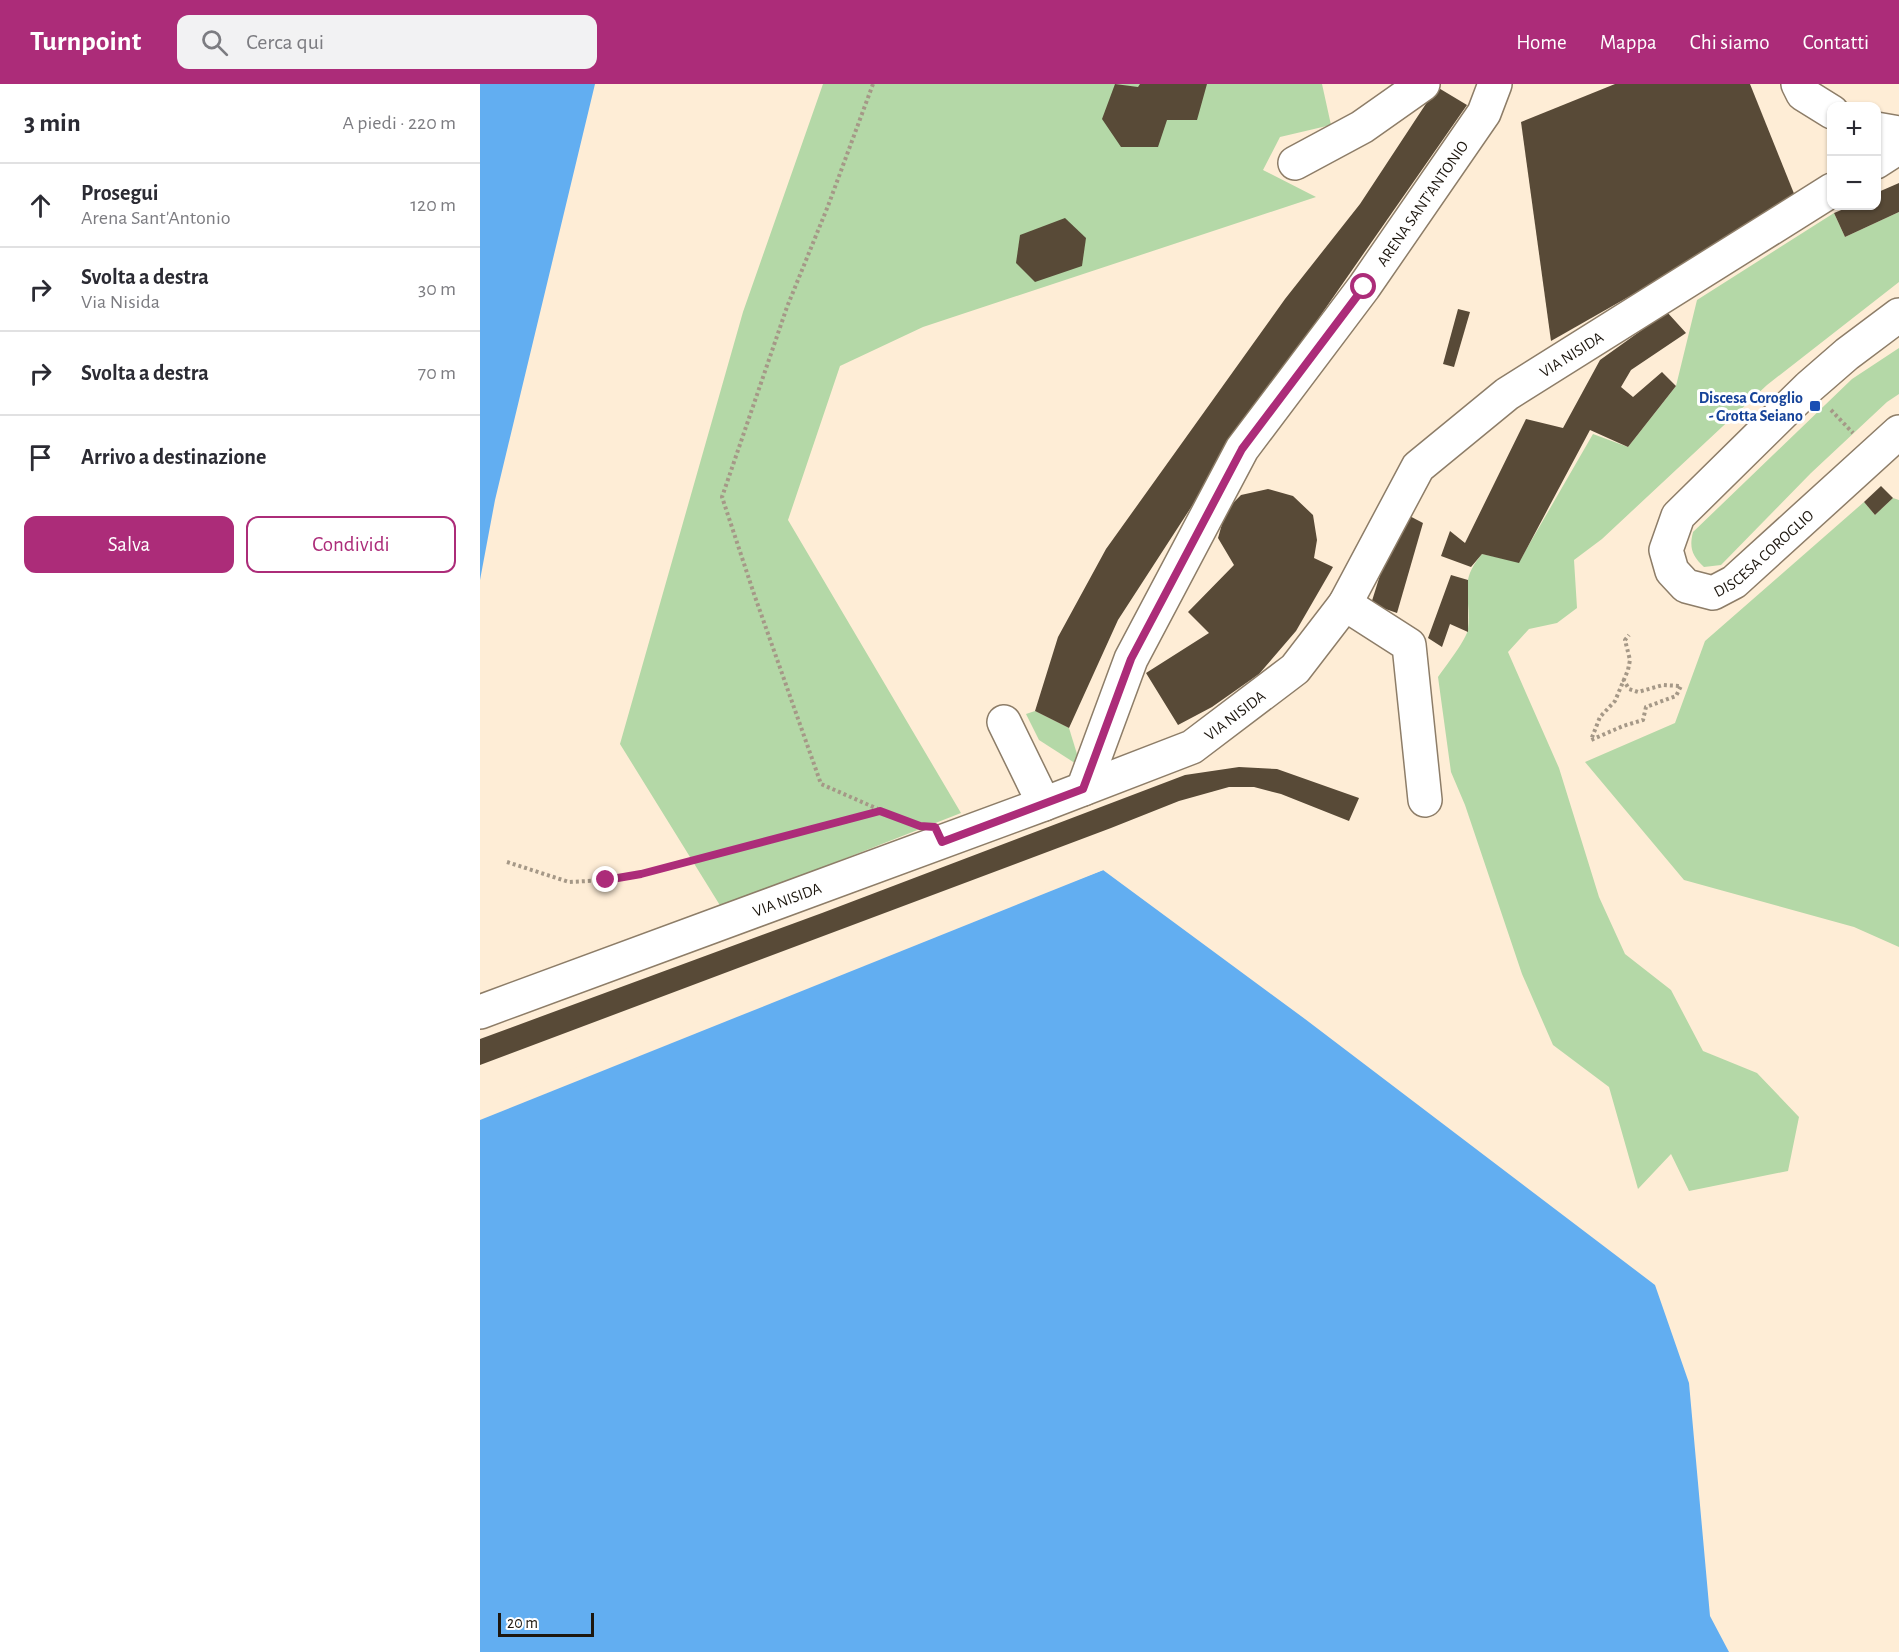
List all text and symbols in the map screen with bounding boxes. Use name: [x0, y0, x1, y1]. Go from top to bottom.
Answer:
search box: [177, 15, 597, 69]
icon: search: [198, 26, 231, 59]
text: Turnpoint: [30, 28, 141, 56]
text: Cerca qui: [246, 31, 324, 53]
text: Home: [1516, 32, 1567, 53]
text: Mappa: [1600, 32, 1657, 53]
text: Chi siamo: [1690, 32, 1770, 53]
text: Contatti: [1803, 32, 1869, 53]
map controls: [1827, 102, 1881, 210]
button: +: [1827, 102, 1881, 156]
text: 3 min: [24, 110, 81, 136]
text: A piedi · 220 m: [342, 113, 456, 133]
street label: ARENA SANT'ANTONIO: [1374, 138, 1471, 269]
button: −: [1827, 156, 1881, 210]
text: Prosegui: [81, 182, 158, 204]
icon: ahead: [24, 189, 57, 222]
text: 120 m: [410, 195, 456, 215]
text: Arena Sant'Antonio: [81, 208, 231, 228]
text: Svolta a destra: [81, 266, 209, 288]
icon: right: [24, 273, 57, 306]
route start: [1350, 273, 1376, 299]
text: 30 m: [418, 279, 456, 299]
text: Via Nisida: [81, 292, 160, 312]
street label: VIA NISIDA: [1537, 329, 1606, 380]
icon: right: [24, 357, 57, 390]
text: Svolta a destra: [81, 362, 209, 384]
text: 70 m: [418, 363, 456, 383]
place label: Discesa Coroglio - Grotta Seiano: [1699, 390, 1803, 424]
marker: Discesa Coroglio - Grotta Seiano: [1808, 399, 1822, 413]
icon: arrive: [24, 441, 57, 474]
text: Arrivo a destinazione: [81, 446, 266, 468]
street label: DISCESA COROGLIO: [1711, 507, 1817, 600]
button: Salva: [24, 516, 234, 573]
button: Condividi: [246, 516, 456, 573]
street label: VIA NISIDA: [1202, 688, 1268, 744]
route end: [592, 866, 618, 892]
street label: VIA NISIDA: [751, 880, 824, 920]
scale bar: [498, 1610, 594, 1638]
text: 20 m: [507, 1615, 538, 1631]

